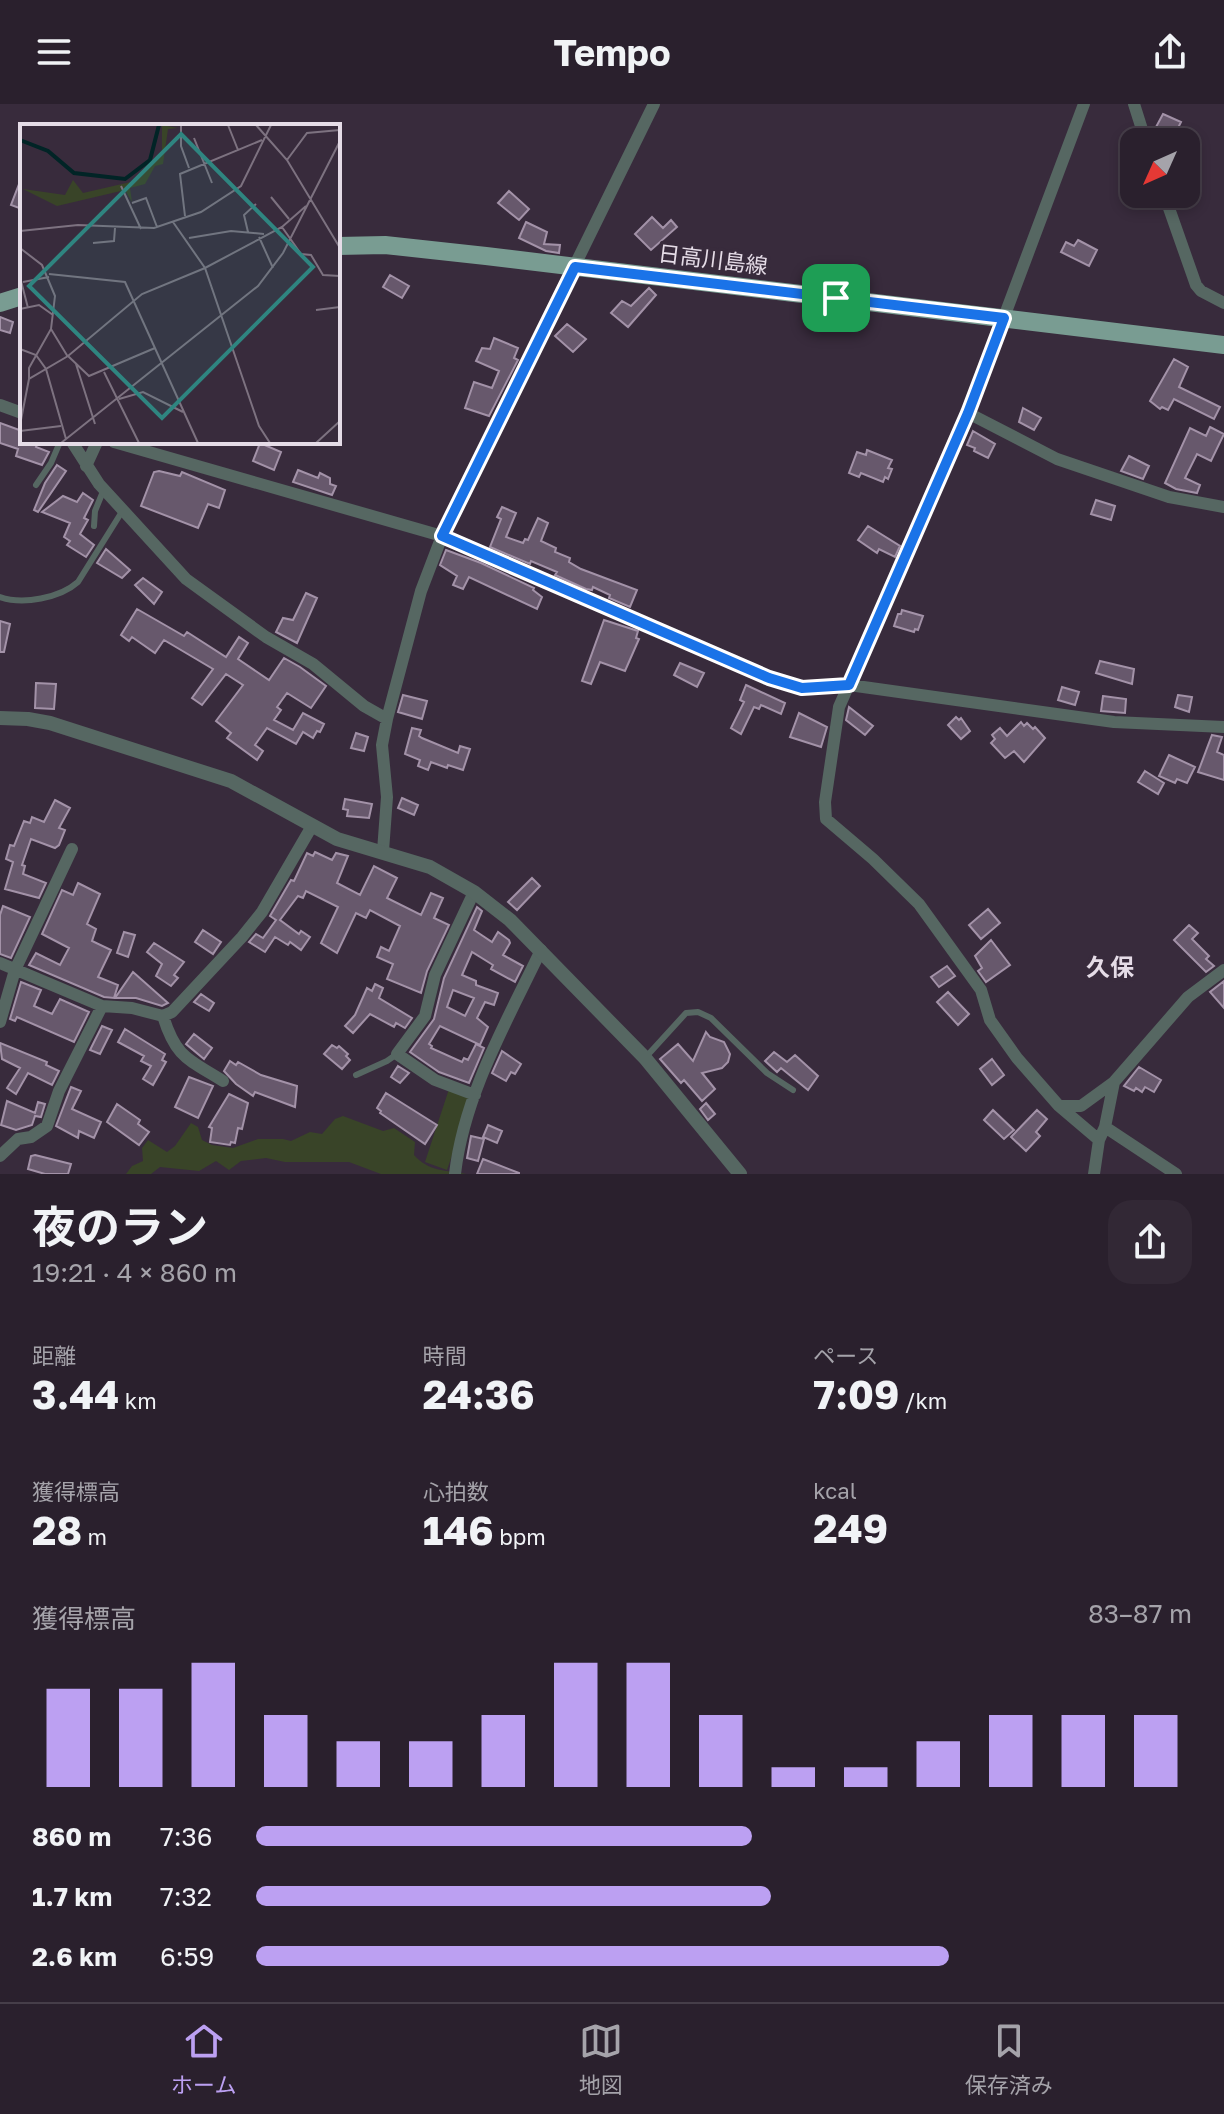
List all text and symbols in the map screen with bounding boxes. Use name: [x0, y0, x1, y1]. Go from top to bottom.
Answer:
icon: menu: [32, 30, 76, 74]
icon: share: [1148, 30, 1192, 74]
text: Tempo: [554, 31, 671, 74]
inset map: [20, 124, 340, 444]
north arrow: [1120, 128, 1200, 208]
map controls: [1120, 128, 1200, 208]
street label: 日高川島線: [657, 239, 769, 279]
pin: [802, 264, 870, 332]
icon: arrive: [814, 276, 858, 320]
district label: 久保: [1086, 952, 1134, 981]
text: 夜のラン: [32, 1200, 208, 1253]
button: share: [1108, 1200, 1192, 1284]
text: 19:21 · 4 × 860 m: [32, 1257, 237, 1288]
text: 距離: [32, 1342, 76, 1369]
text: 時間: [423, 1342, 467, 1369]
text: ペース: [813, 1342, 878, 1369]
text: 3.44: [32, 1370, 119, 1418]
text: 24:36: [423, 1370, 535, 1418]
text: 7:09: [813, 1370, 899, 1418]
text: km: [119, 1387, 157, 1414]
text: /km: [899, 1387, 947, 1414]
text: kcal: [813, 1477, 857, 1504]
text: 獲得標高: [32, 1478, 120, 1505]
text: 心拍数: [423, 1478, 489, 1505]
text: 249: [813, 1504, 888, 1552]
text: 28: [32, 1506, 82, 1554]
text: 146: [423, 1506, 494, 1554]
text: m: [82, 1523, 107, 1550]
text: bpm: [494, 1523, 546, 1550]
text: 83–87 m: [1088, 1598, 1192, 1629]
text: 獲得標高: [32, 1603, 136, 1634]
text: 860 m: [32, 1821, 111, 1852]
text: 7:36: [160, 1821, 213, 1852]
text: 1.7 km: [32, 1881, 112, 1912]
text: 7:32: [160, 1881, 212, 1912]
text: 2.6 km: [32, 1941, 117, 1972]
text: 6:59: [160, 1941, 214, 1972]
tab: ホーム: [171, 2019, 236, 2099]
tab: 地図: [579, 2019, 623, 2099]
tab: 保存済み: [965, 2019, 1053, 2099]

